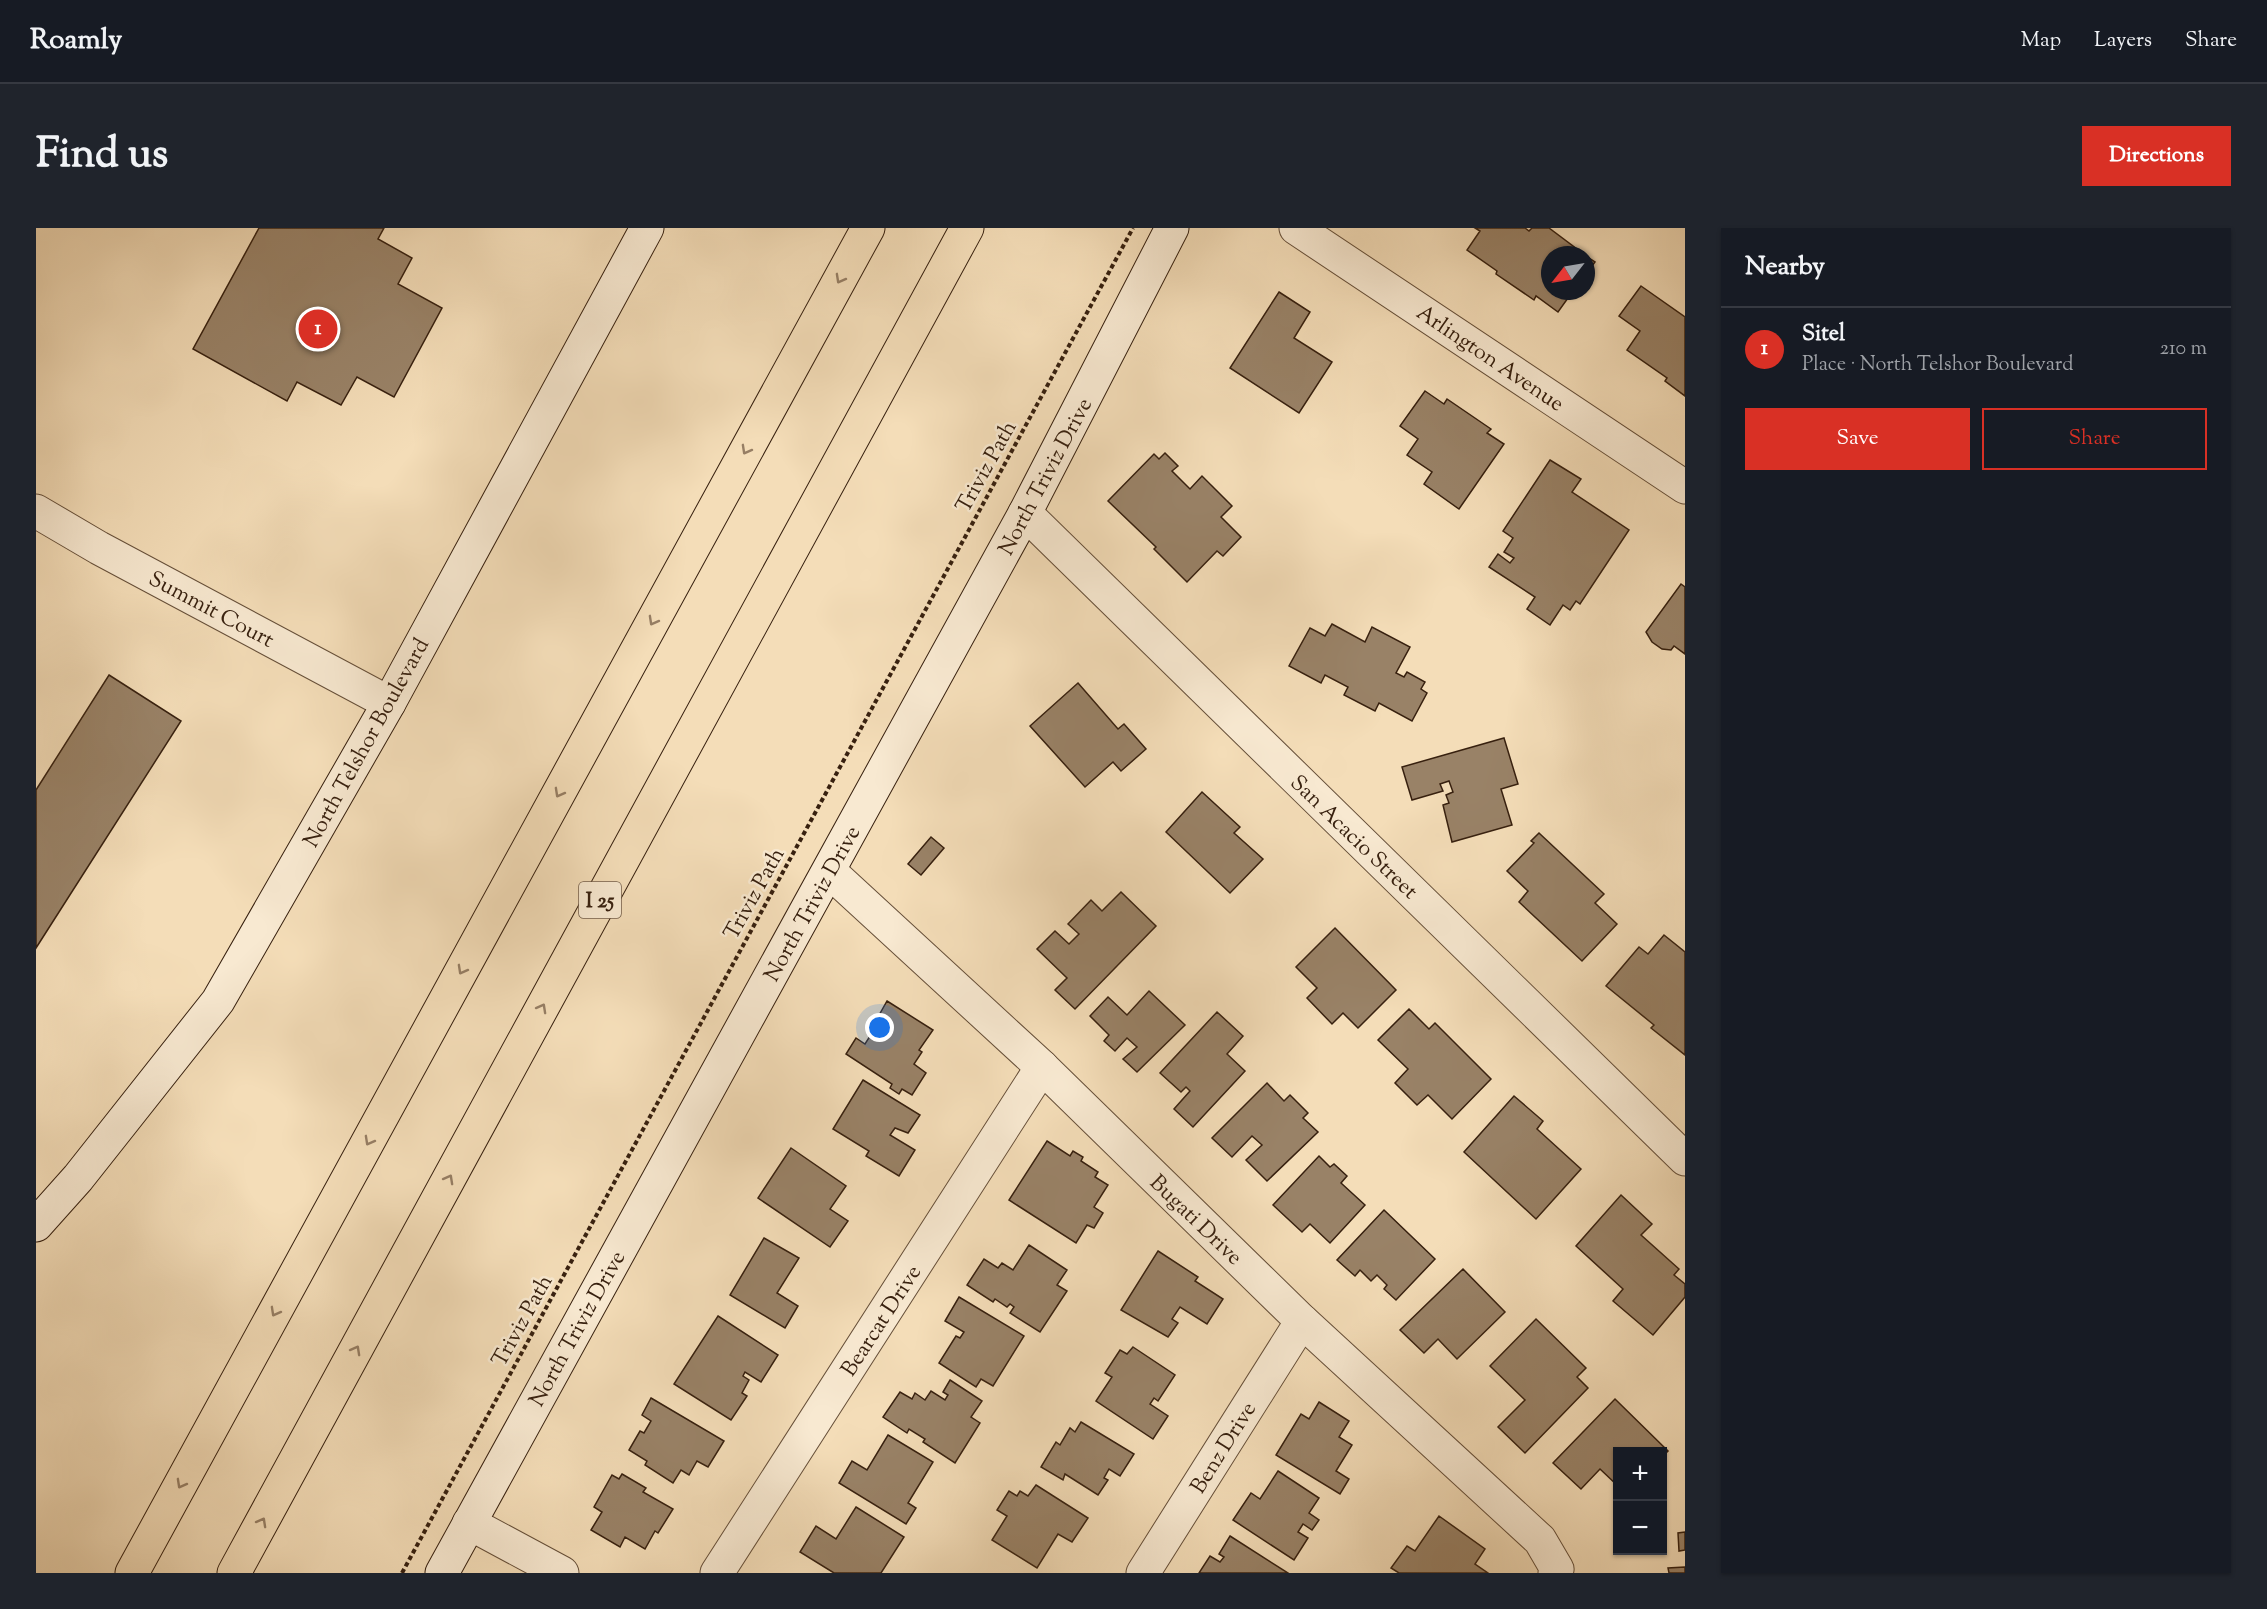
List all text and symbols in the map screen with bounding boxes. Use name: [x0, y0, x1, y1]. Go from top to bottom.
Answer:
text: Roamly: [30, 21, 122, 61]
text: Map: [2021, 26, 2061, 56]
text: Layers: [2094, 26, 2152, 56]
text: Share: [2185, 26, 2237, 56]
text: Find us: [36, 126, 168, 186]
button: Directions: [2082, 126, 2231, 186]
north arrow: [1541, 246, 1595, 300]
text: Nearby: [1745, 249, 1825, 286]
one-way arrow: [836, 273, 847, 284]
street label: Arlington Avenue: [1409, 298, 1570, 421]
pin: 1: [298, 306, 338, 352]
text: Sitel: [1802, 319, 1845, 351]
text: 1: [1761, 335, 1768, 364]
text: 210 m: [2160, 335, 2207, 364]
text: Place · North Telshor Boulevard: [1802, 351, 2074, 380]
street label: North Triviz Drive: [992, 393, 1102, 562]
button: Save: [1745, 408, 1970, 470]
button: Share: [1982, 408, 2207, 470]
street label: Triviz Path: [949, 415, 1026, 519]
one-way arrow: [742, 444, 753, 455]
street label: Summit Court: [142, 564, 279, 657]
one-way arrow: [649, 615, 660, 626]
street label: North Telshor Boulevard: [297, 633, 439, 854]
street label: San Acacio Street: [1282, 769, 1424, 908]
one-way arrow: [555, 786, 566, 797]
street label: North Triviz Drive: [757, 820, 870, 988]
street label: Triviz Path: [717, 842, 794, 946]
road number: I 25: [579, 882, 621, 918]
one-way arrow: [458, 964, 469, 975]
one-way arrow: [535, 1004, 546, 1014]
your location: [865, 1013, 894, 1042]
one-way arrow: [364, 1135, 376, 1146]
street label: Bugati Drive: [1141, 1168, 1249, 1274]
one-way arrow: [442, 1175, 453, 1185]
street label: North Triviz Drive: [522, 1245, 635, 1413]
street label: Bearcat Drive: [834, 1260, 931, 1384]
street label: Triviz Path: [485, 1269, 562, 1373]
one-way arrow: [271, 1306, 282, 1317]
one-way arrow: [349, 1346, 360, 1357]
street label: Benz Drive: [1184, 1396, 1265, 1501]
map controls: [1613, 1447, 1667, 1555]
button: +: [1613, 1447, 1667, 1501]
one-way arrow: [177, 1477, 188, 1488]
button: −: [1613, 1501, 1667, 1555]
one-way arrow: [255, 1517, 266, 1528]

